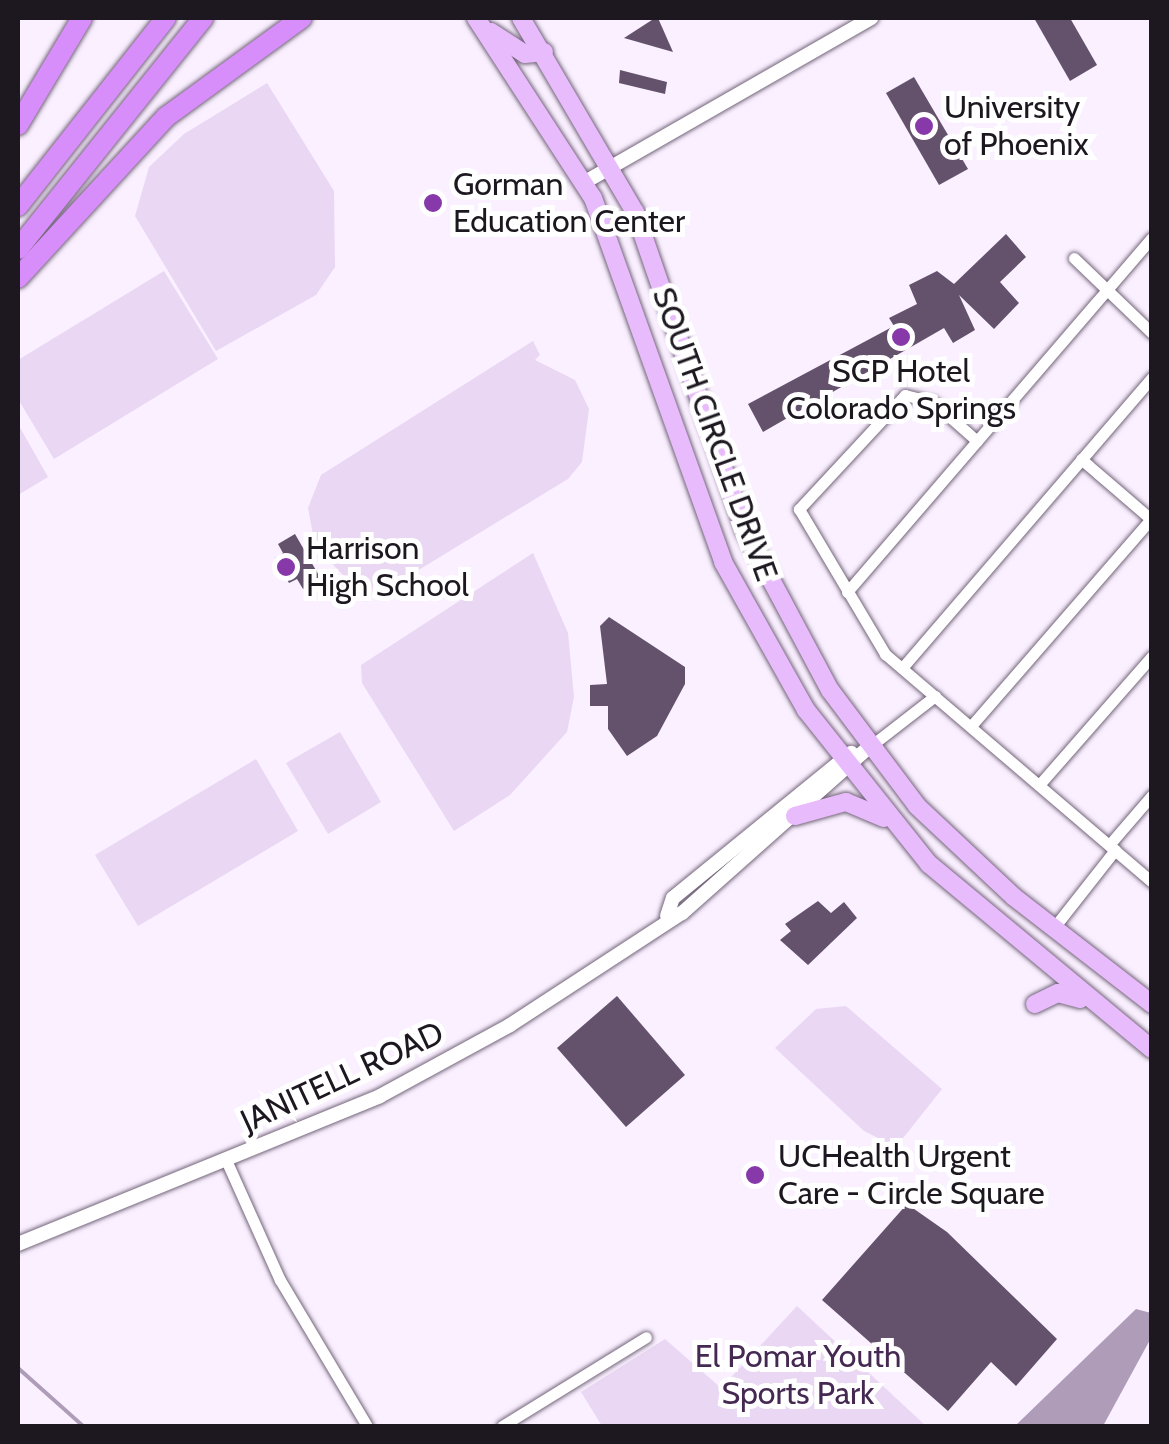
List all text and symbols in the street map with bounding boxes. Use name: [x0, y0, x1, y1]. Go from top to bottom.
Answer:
place label: University of Phoenix: [944, 89, 1089, 164]
marker: University of Phoenix: [913, 115, 935, 137]
place label: Gorman Education Center: [453, 166, 685, 241]
marker: Gorman Education Center: [422, 192, 444, 214]
street label: SOUTH CIRCLE DRIVE: [644, 282, 786, 586]
marker: SCP Hotel Colorado Springs: [890, 326, 912, 348]
place label: SCP Hotel Colorado Springs: [786, 353, 1016, 428]
place label: Harrison High School: [306, 530, 469, 605]
marker: Harrison High School: [275, 556, 297, 578]
street label: JANITELL ROAD: [235, 1013, 449, 1141]
place label: UCHealth Urgent Care - Circle Square: [778, 1138, 1045, 1213]
marker: UCHealth Urgent Care - Circle Square: [742, 1162, 768, 1188]
park label: El Pomar Youth Sports Park: [695, 1338, 901, 1413]

